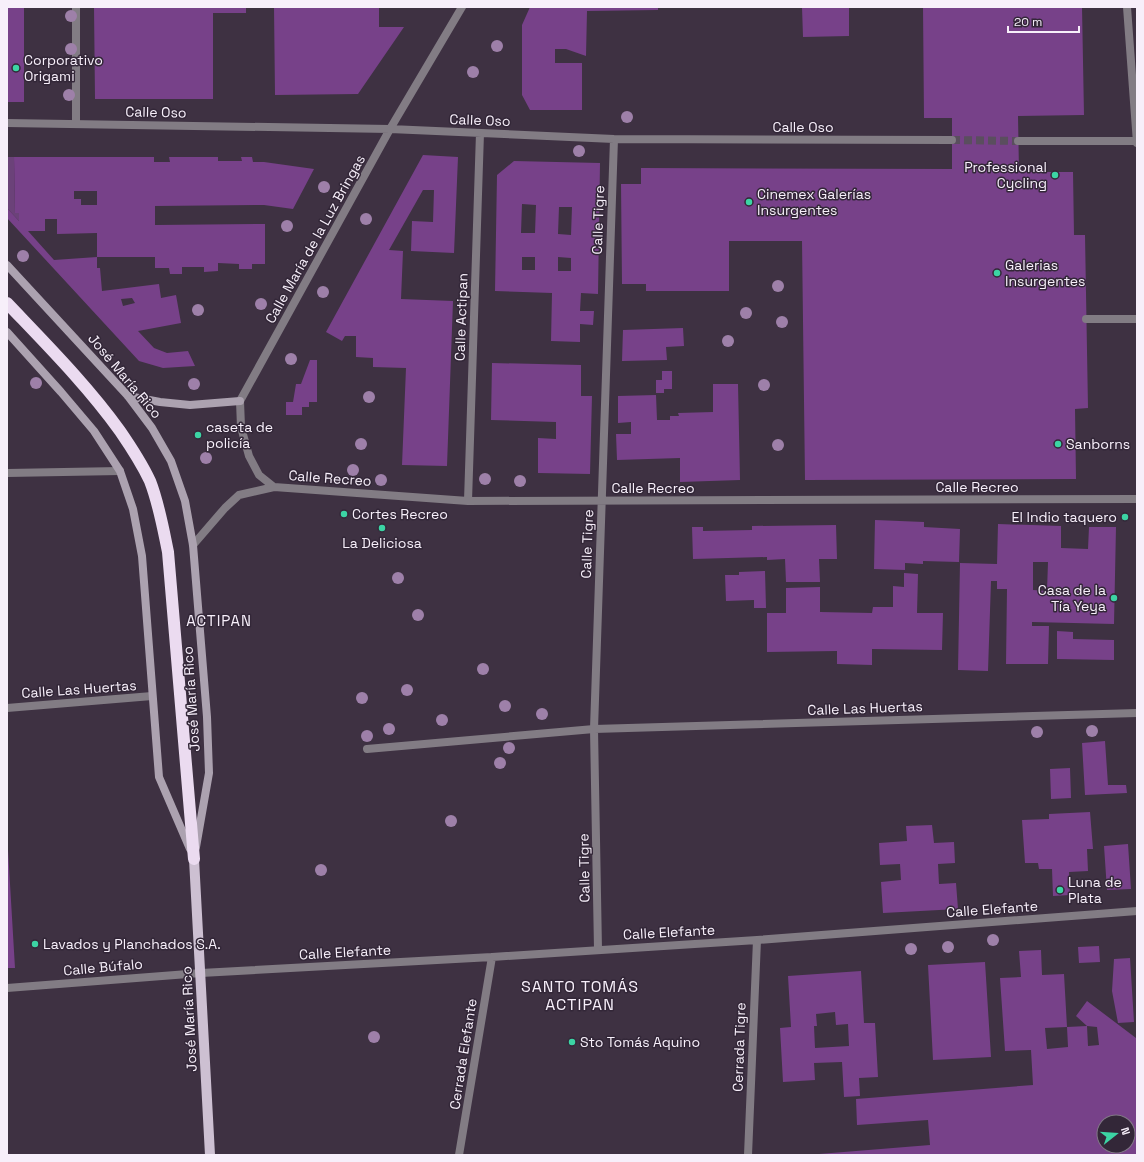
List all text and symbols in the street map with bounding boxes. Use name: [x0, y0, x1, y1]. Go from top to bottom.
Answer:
scale bar: [1008, 8, 1079, 34]
text: 20 m: [1014, 14, 1042, 30]
place label: Corporativo Origami: [24, 51, 103, 85]
marker: Corporativo Origami: [11, 63, 21, 73]
street label: Calle Oso: [125, 102, 187, 122]
street label: Calle Oso: [449, 110, 511, 130]
street label: Calle Oso: [772, 118, 834, 136]
street label: Calle María de la Luz Bringas: [261, 151, 369, 327]
place label: Professional Cycling: [964, 158, 1047, 192]
marker: Professional Cycling: [1050, 170, 1060, 180]
street label: Calle Tigre: [588, 185, 608, 255]
place label: Cinemex Galerías Insurgentes: [757, 185, 871, 219]
marker: Cinemex Galerías Insurgentes: [744, 197, 754, 207]
place label: Galerias Insurgentes: [1005, 256, 1086, 290]
marker: Galerias Insurgentes: [992, 268, 1002, 278]
street label: Calle Actipan: [450, 273, 472, 361]
street label: José María Rico: [84, 330, 166, 422]
place label: caseta de policía: [206, 418, 273, 452]
marker: caseta de policía: [193, 430, 203, 440]
place label: Sanborns: [1066, 435, 1130, 453]
marker: Sanborns: [1053, 439, 1063, 449]
street label: Calle Recreo: [288, 466, 372, 490]
street label: Calle Recreo: [935, 478, 1019, 496]
street label: Calle Recreo: [611, 479, 695, 497]
place label: Cortes Recreo: [352, 505, 448, 523]
place label: El Indio taquero: [1012, 508, 1117, 526]
marker: Cortes Recreo: [339, 509, 349, 519]
street label: Calle Tigre: [577, 509, 597, 579]
marker: El Indio taquero: [1120, 512, 1130, 522]
marker: La Deliciosa: [377, 523, 387, 533]
place label: La Deliciosa: [342, 534, 422, 552]
place label: Casa de la Tía Yeya: [1038, 581, 1106, 615]
marker: Casa de la Tía Yeya: [1109, 593, 1119, 603]
district label: ACTIPAN: [186, 611, 252, 630]
street label: José María Rico: [178, 646, 204, 752]
street label: Calle Las Huertas: [21, 676, 137, 702]
street label: Calle Las Huertas: [807, 697, 923, 719]
street label: Calle Tigre: [574, 833, 594, 903]
place label: Luna de Plata: [1068, 873, 1122, 907]
marker: Luna de Plata: [1055, 885, 1065, 895]
street label: Calle Elefante: [945, 897, 1039, 921]
street label: Calle Elefante: [623, 921, 715, 943]
place label: Lavados y Planchados S.A.: [43, 935, 221, 953]
marker: Lavados y Planchados S.A.: [30, 939, 40, 949]
street label: Calle Elefante: [299, 941, 391, 963]
street label: Calle Búfalo: [62, 955, 144, 979]
street label: José María Rico: [177, 966, 201, 1072]
district label: SANTO TOMÁS ACTIPAN: [521, 976, 639, 1015]
street label: Cerrada Elefante: [445, 997, 481, 1111]
street label: Cerrada Tigre: [728, 1002, 750, 1092]
place label: Sto Tomás Aquino: [580, 1033, 700, 1051]
marker: Sto Tomás Aquino: [567, 1037, 577, 1047]
north arrow: [1096, 1114, 1136, 1154]
text: N: [1118, 1126, 1133, 1137]

